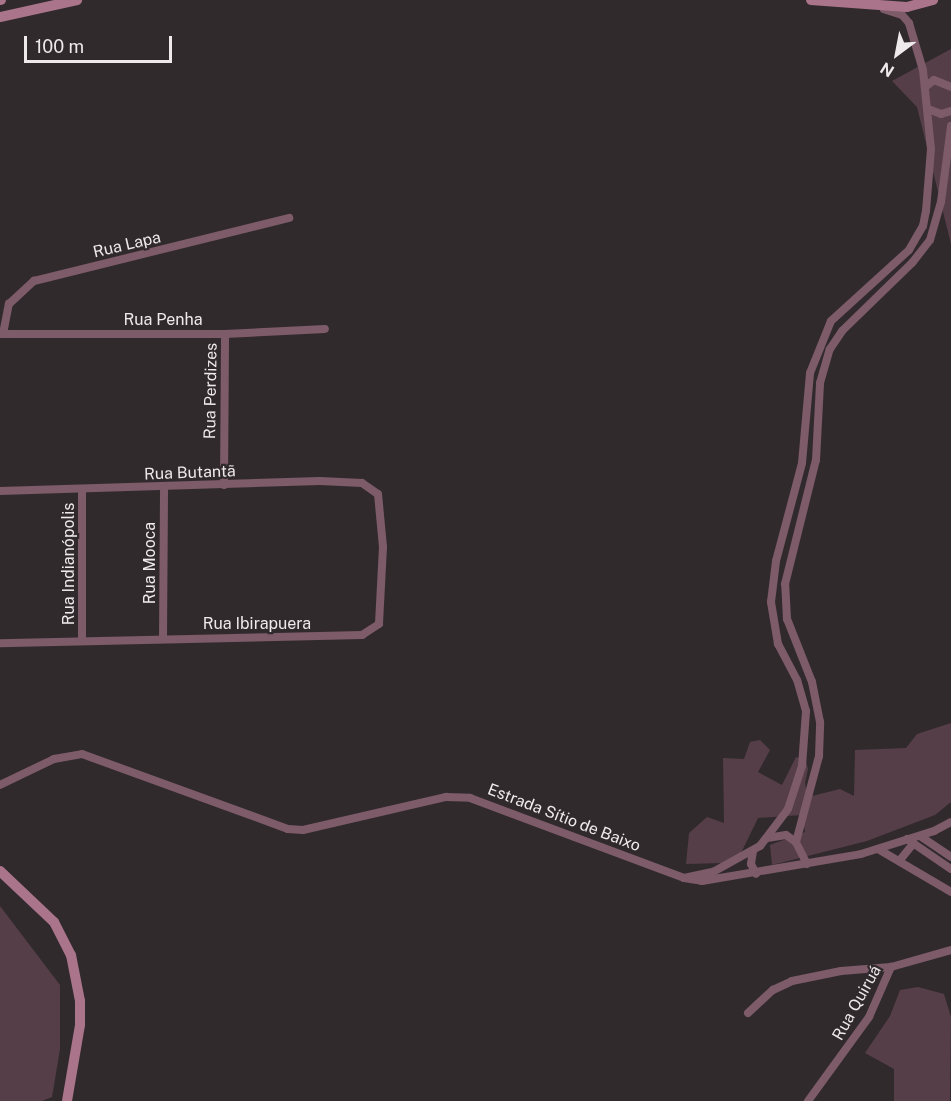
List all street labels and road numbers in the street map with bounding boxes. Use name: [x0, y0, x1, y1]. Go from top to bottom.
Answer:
street label: Rua Lapa: [91, 228, 163, 262]
street label: Rua Penha: [123, 310, 203, 330]
street label: Rua Perdizes: [201, 343, 221, 439]
street label: Rua Butantã: [144, 462, 236, 484]
street label: Rua Indianópolis: [59, 503, 79, 625]
street label: Rua Mooca: [140, 522, 160, 604]
street label: Rua Ibirapuera: [203, 614, 311, 634]
street label: Estrada Sítio de Baixo: [485, 780, 643, 856]
street label: Rua Quiruá: [829, 962, 885, 1044]

